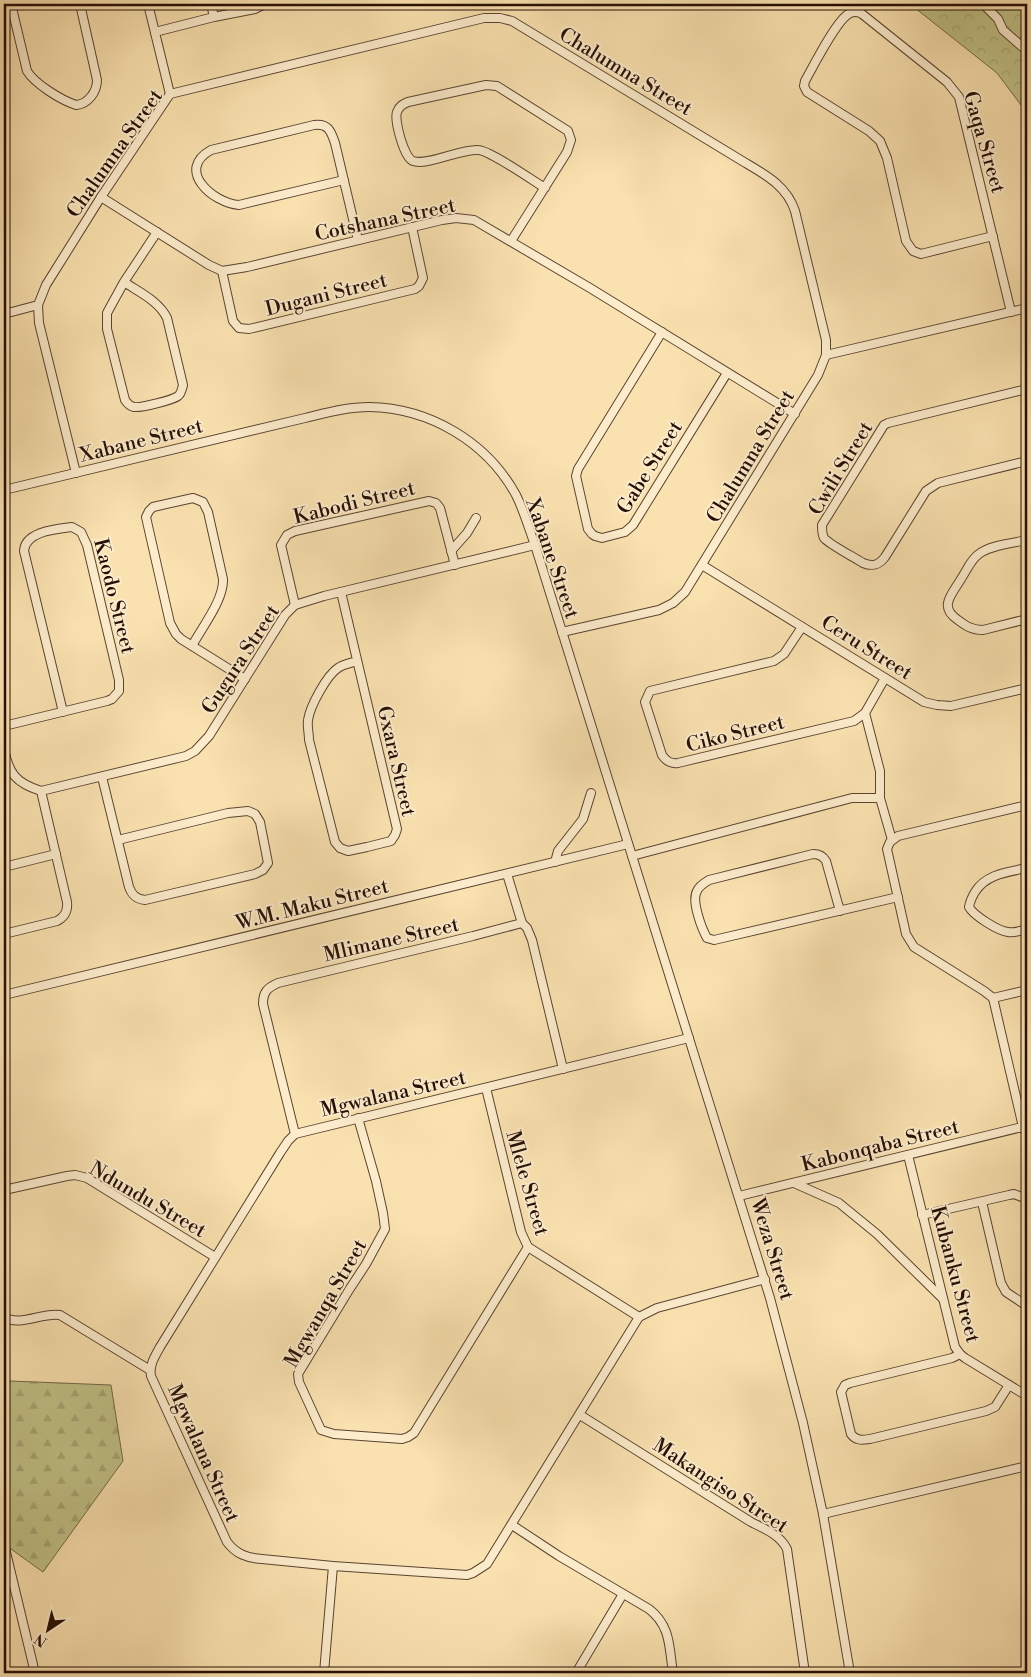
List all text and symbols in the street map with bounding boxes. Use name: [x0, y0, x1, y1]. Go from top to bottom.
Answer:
street label: Chalumna Street: [554, 23, 696, 122]
street label: Chalumna Street: [62, 85, 169, 223]
street label: Gaqa Street: [957, 89, 1010, 196]
street label: Cotshana Street: [313, 193, 458, 248]
street label: Dugani Street: [263, 268, 390, 323]
street label: Chalumna Street: [702, 386, 801, 528]
street label: Xabane Street: [76, 414, 206, 469]
street label: Gabe Street: [612, 417, 689, 519]
street label: Cwili Street: [804, 417, 879, 520]
street label: Kabodi Street: [291, 476, 418, 531]
street label: Xabane Street: [519, 494, 584, 622]
street label: Kaodo Street: [87, 536, 140, 657]
street label: Gugura Street: [197, 601, 286, 719]
street label: Ceru Street: [816, 610, 916, 686]
street label: Gxara Street: [371, 704, 420, 819]
street label: Ciko Street: [684, 710, 787, 759]
street label: W.M. Maku Street: [233, 874, 391, 937]
street label: Mlimane Street: [321, 913, 462, 968]
street label: Mgwalana Street: [318, 1066, 469, 1123]
street label: Kabonqaba Street: [799, 1115, 962, 1178]
street label: Mlele Street: [500, 1128, 553, 1239]
street label: Ndundu Street: [84, 1157, 210, 1244]
street label: Weza Street: [744, 1195, 799, 1303]
street label: Kubanku Street: [924, 1203, 985, 1346]
street label: Mgwanqa Street: [279, 1235, 373, 1372]
street label: Mgwalana Street: [161, 1381, 244, 1527]
street label: Makangiso Street: [648, 1433, 793, 1539]
north arrow: [22, 1604, 72, 1654]
text: N: [31, 1629, 51, 1650]

